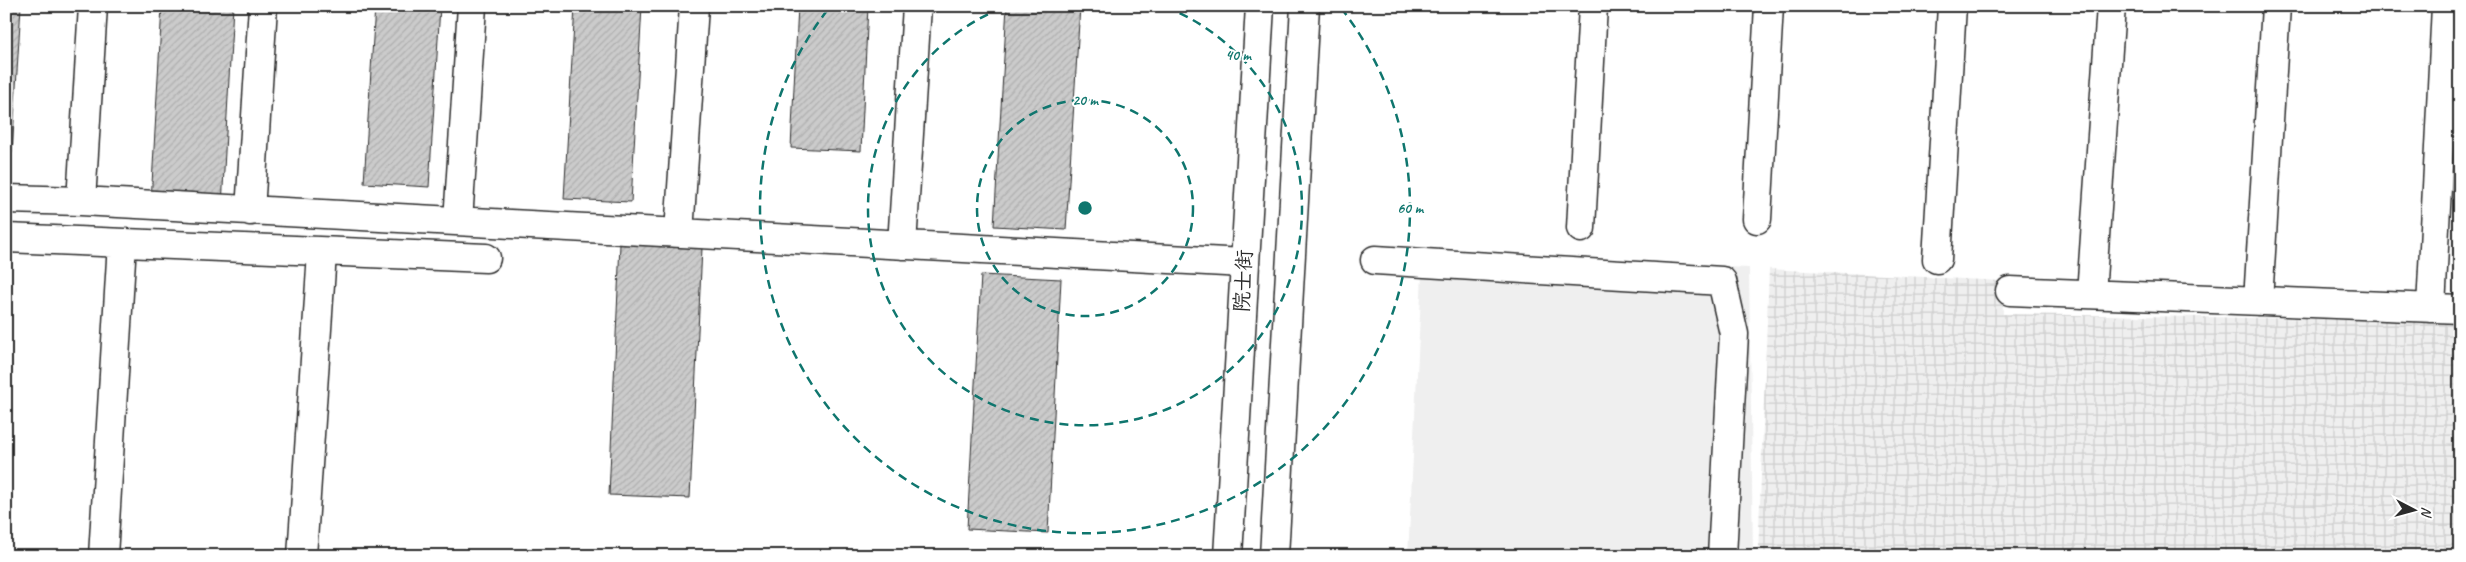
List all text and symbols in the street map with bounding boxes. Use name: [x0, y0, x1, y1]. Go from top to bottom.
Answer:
text: 40 m: [1225, 46, 1252, 65]
text: 20 m: [1072, 91, 1099, 110]
centre of rings: [1076, 199, 1094, 217]
text: 60 m: [1397, 199, 1424, 218]
street label: 院士街: [1228, 249, 1258, 313]
north arrow: [2388, 484, 2438, 534]
text: N: [2417, 506, 2435, 519]

